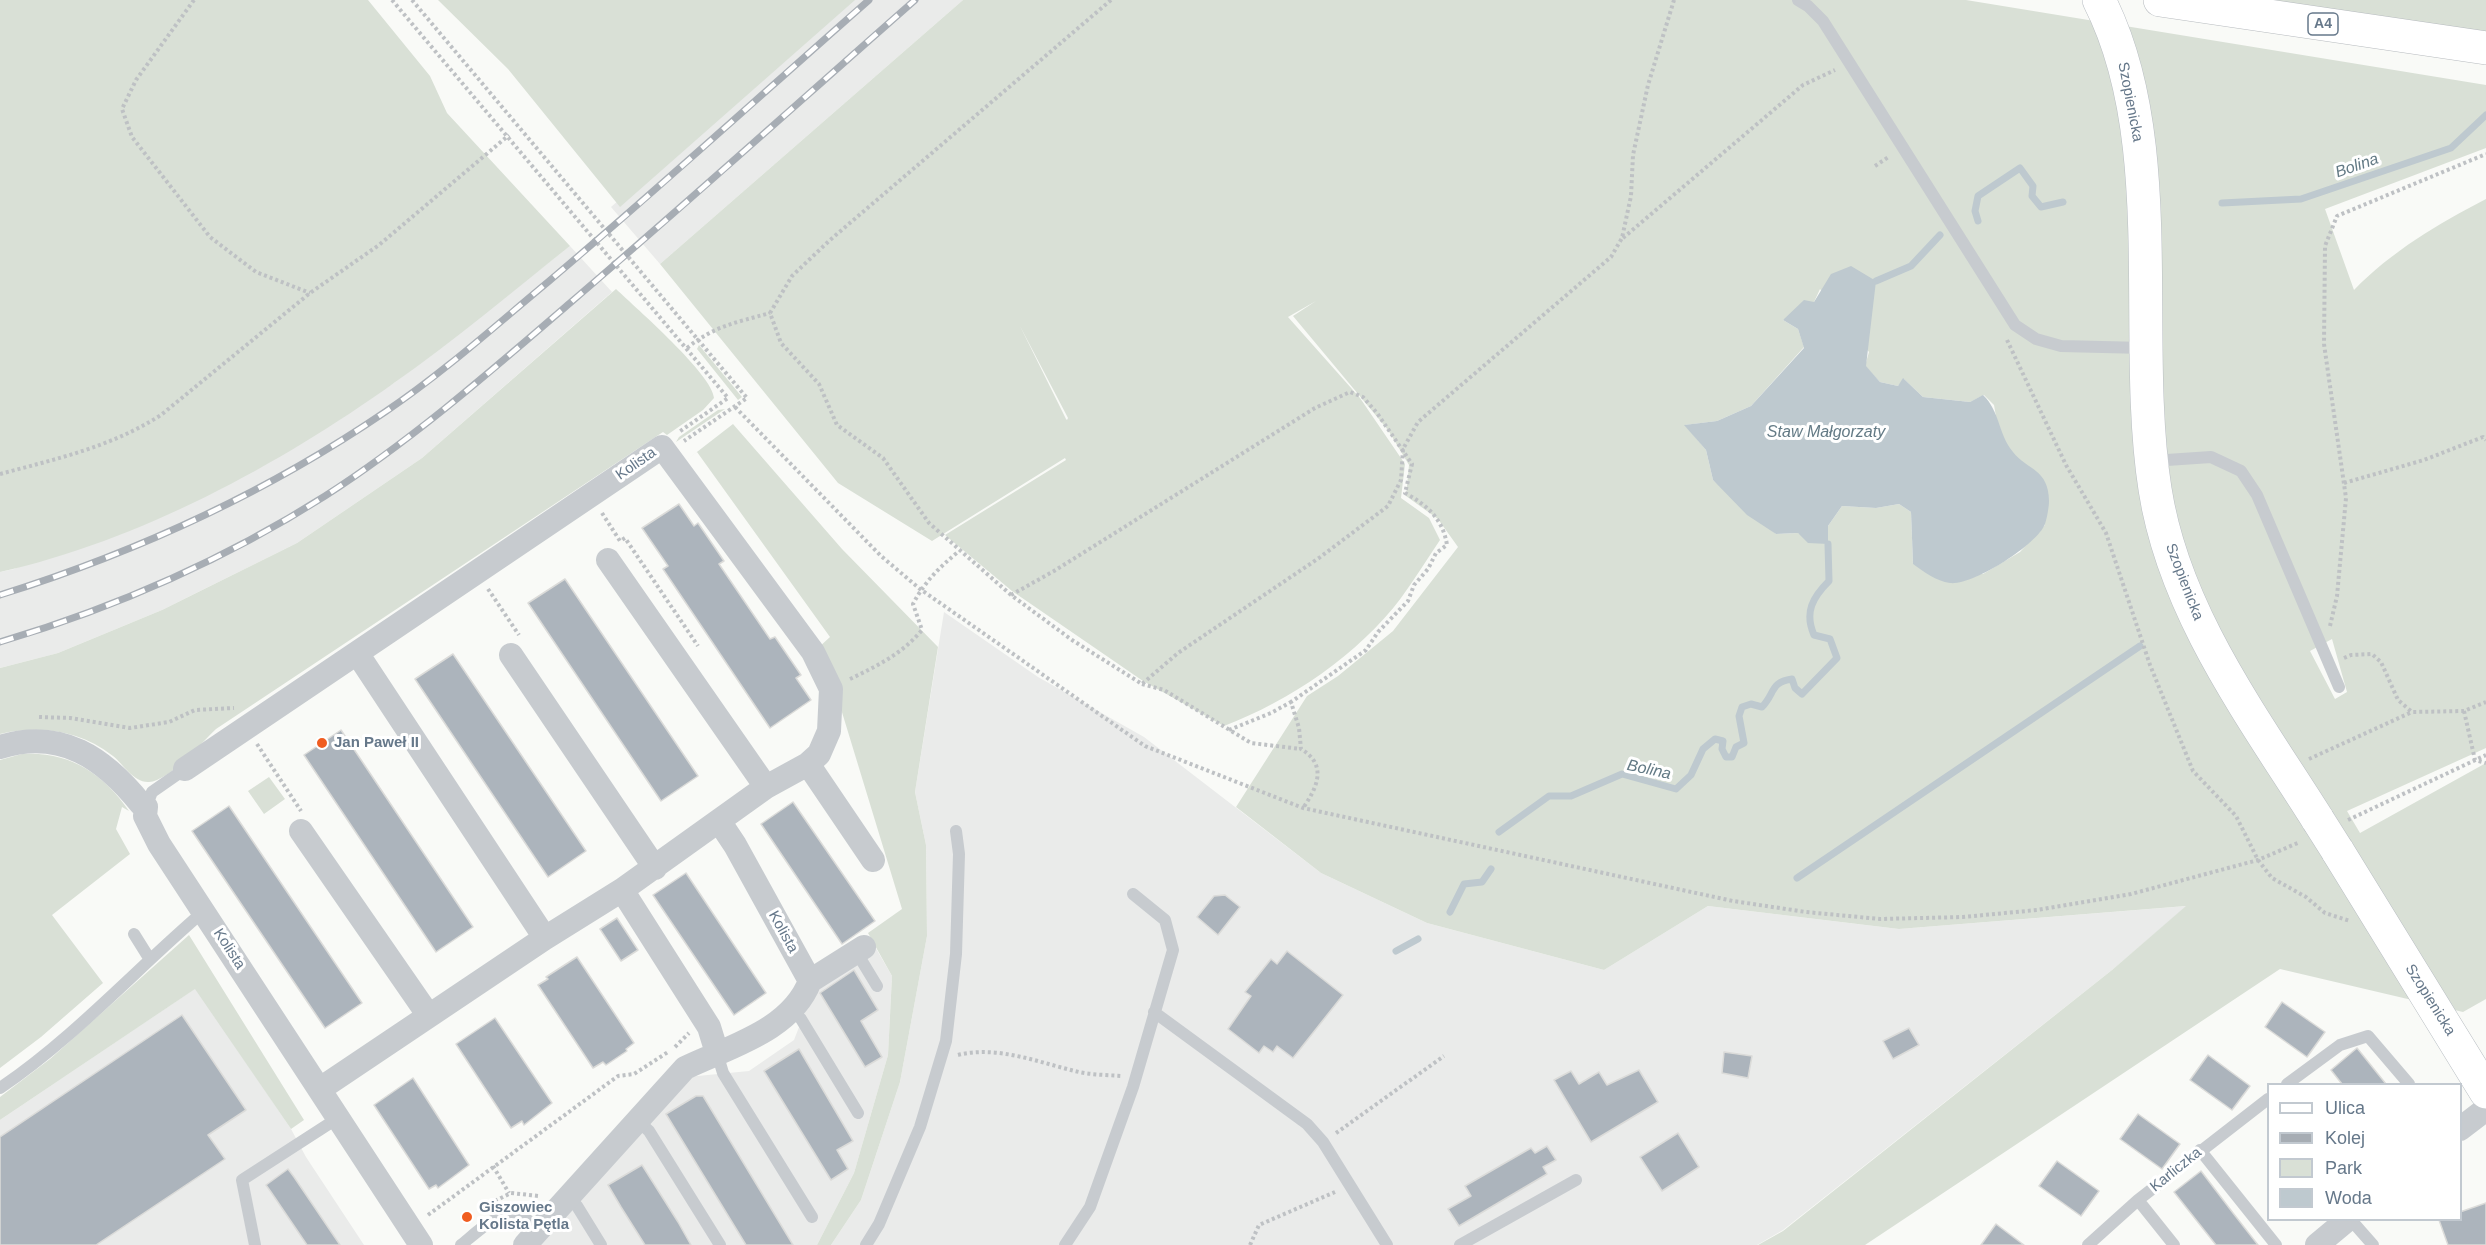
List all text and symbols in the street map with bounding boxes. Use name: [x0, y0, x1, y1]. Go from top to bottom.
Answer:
road number: A4: [2308, 13, 2338, 35]
street label: Szopienicka: [2113, 61, 2147, 143]
water label: Bolina: [2333, 150, 2381, 182]
water label: Staw Małgorzaty: [1767, 423, 1885, 443]
street label: Kolista: [612, 444, 660, 484]
street label: Szopienicka: [2161, 541, 2207, 623]
place label: Jan Paweł II: [334, 734, 419, 752]
marker: Jan Paweł II: [315, 736, 329, 750]
water label: Bolina: [1625, 756, 1673, 784]
street label: Kolista: [764, 908, 802, 956]
street label: Kolista: [209, 925, 249, 973]
street label: Szopienicka: [2401, 961, 2459, 1039]
legend: [2267, 1083, 2462, 1221]
text: Ulica: [2325, 1098, 2365, 1118]
text: Kolej: [2325, 1128, 2365, 1148]
street label: Karliczka: [2147, 1144, 2205, 1196]
text: Park: [2325, 1158, 2362, 1178]
text: Woda: [2325, 1188, 2372, 1208]
place label: Giszowiec Kolista Pętla: [479, 1199, 569, 1234]
marker: Giszowiec Kolista Pętla: [460, 1210, 474, 1224]

